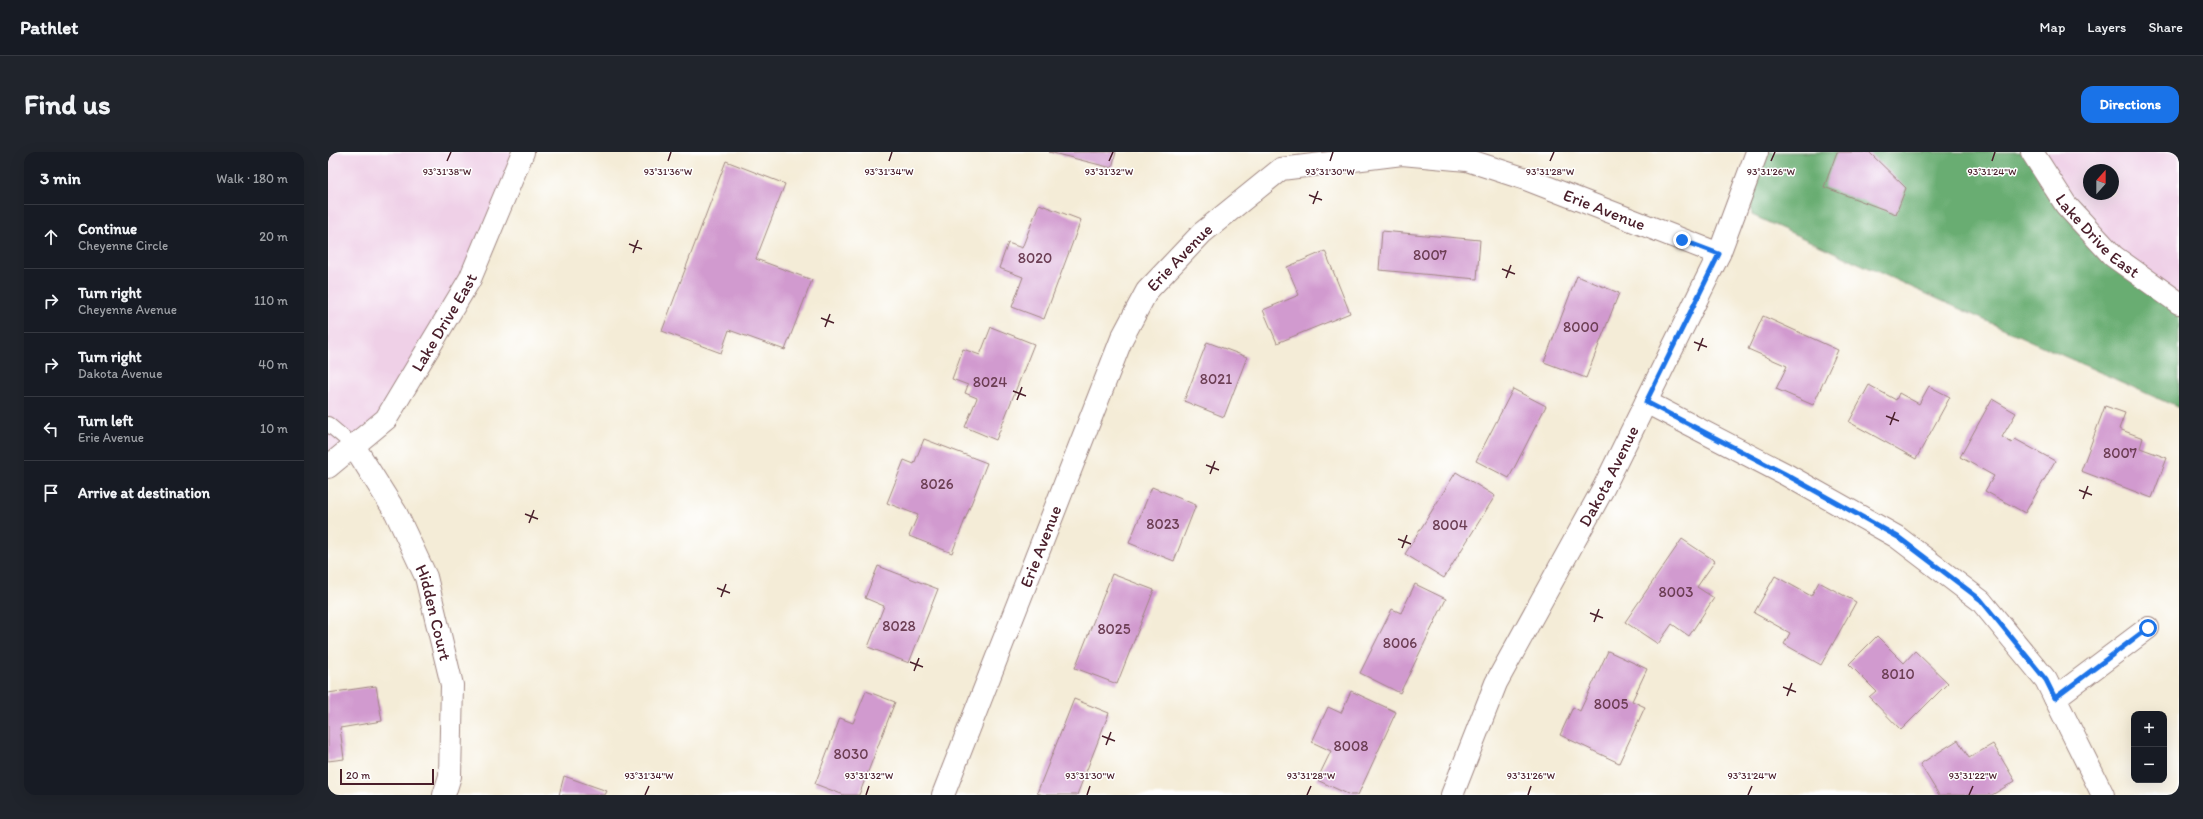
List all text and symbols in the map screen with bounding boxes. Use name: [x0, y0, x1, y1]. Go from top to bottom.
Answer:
text: Pathlet: [20, 16, 78, 39]
text: Map: [2040, 19, 2065, 36]
text: Layers: [2087, 19, 2126, 36]
text: Share: [2148, 19, 2183, 36]
button: Directions: [2081, 86, 2179, 123]
text: Find us: [24, 87, 111, 121]
north arrow: [2083, 164, 2119, 200]
text: 93°31'38"W: [423, 165, 472, 178]
text: 93°31'36"W: [644, 165, 693, 178]
text: 93°31'34"W: [864, 165, 914, 178]
text: 93°31'32"W: [1085, 165, 1134, 178]
text: 93°31'30"W: [1305, 165, 1355, 178]
text: 93°31'28"W: [1526, 165, 1575, 178]
text: 93°31'26"W: [1747, 165, 1796, 178]
text: 93°31'24"W: [1967, 165, 2017, 178]
text: 3 min: [40, 168, 81, 188]
text: Walk · 180 m: [216, 171, 288, 186]
street label: Erie Avenue: [1561, 185, 1648, 234]
street label: Lake Drive East: [2051, 190, 2144, 282]
street label: Erie Avenue: [1142, 219, 1216, 295]
text: Continue: [78, 220, 137, 238]
icon: ahead: [40, 226, 62, 248]
text: 20 m: [259, 229, 288, 244]
route end: [1673, 231, 1691, 249]
text: Cheyenne Circle: [78, 238, 168, 253]
house number: 8007: [1413, 246, 1448, 264]
house number: 8020: [1018, 249, 1052, 267]
street label: Lake Drive East: [407, 270, 481, 375]
text: Turn right: [78, 284, 142, 302]
icon: right: [40, 290, 62, 312]
text: 110 m: [254, 293, 288, 308]
text: Cheyenne Avenue: [78, 302, 177, 317]
house number: 8000: [1563, 318, 1599, 336]
text: Turn right: [78, 348, 142, 366]
icon: right: [40, 354, 62, 376]
text: 40 m: [258, 357, 288, 372]
text: Dakota Avenue: [78, 366, 163, 381]
house number: 8021: [1200, 370, 1232, 388]
house number: 8024: [973, 373, 1007, 391]
text: Turn left: [78, 412, 133, 430]
icon: left: [40, 418, 62, 440]
text: 10 m: [260, 421, 288, 436]
street label: Dakota Avenue: [1574, 422, 1643, 530]
text: Erie Avenue: [78, 430, 144, 445]
house number: 8007: [2103, 444, 2138, 462]
house number: 8026: [920, 475, 954, 493]
icon: arrive: [40, 482, 62, 504]
text: Arrive at destination: [78, 484, 210, 502]
street label: Erie Avenue: [1015, 503, 1065, 590]
house number: 8023: [1146, 515, 1180, 533]
house number: 8004: [1432, 516, 1468, 534]
street label: Hidden Court: [411, 561, 456, 663]
house number: 8003: [1659, 583, 1693, 601]
house number: 8028: [882, 617, 916, 635]
route start: [2139, 619, 2157, 637]
house number: 8025: [1097, 620, 1131, 638]
house number: 8006: [1383, 634, 1417, 652]
house number: 8010: [1881, 665, 1915, 683]
house number: 8005: [1594, 695, 1628, 713]
map controls: [2131, 711, 2167, 783]
button: +: [2131, 711, 2167, 747]
house number: 8008: [1334, 737, 1368, 755]
house number: 8030: [834, 745, 868, 763]
button: −: [2131, 747, 2167, 783]
scale bar: [340, 767, 434, 786]
text: 20 m: [346, 769, 370, 782]
text: 93°31'34"W: [624, 769, 674, 782]
text: 93°31'32"W: [845, 769, 894, 782]
text: 93°31'30"W: [1065, 769, 1115, 782]
text: 93°31'28"W: [1287, 769, 1336, 782]
text: 93°31'26"W: [1507, 769, 1556, 782]
text: 93°31'24"W: [1727, 769, 1777, 782]
text: 93°31'22"W: [1949, 769, 1998, 782]

